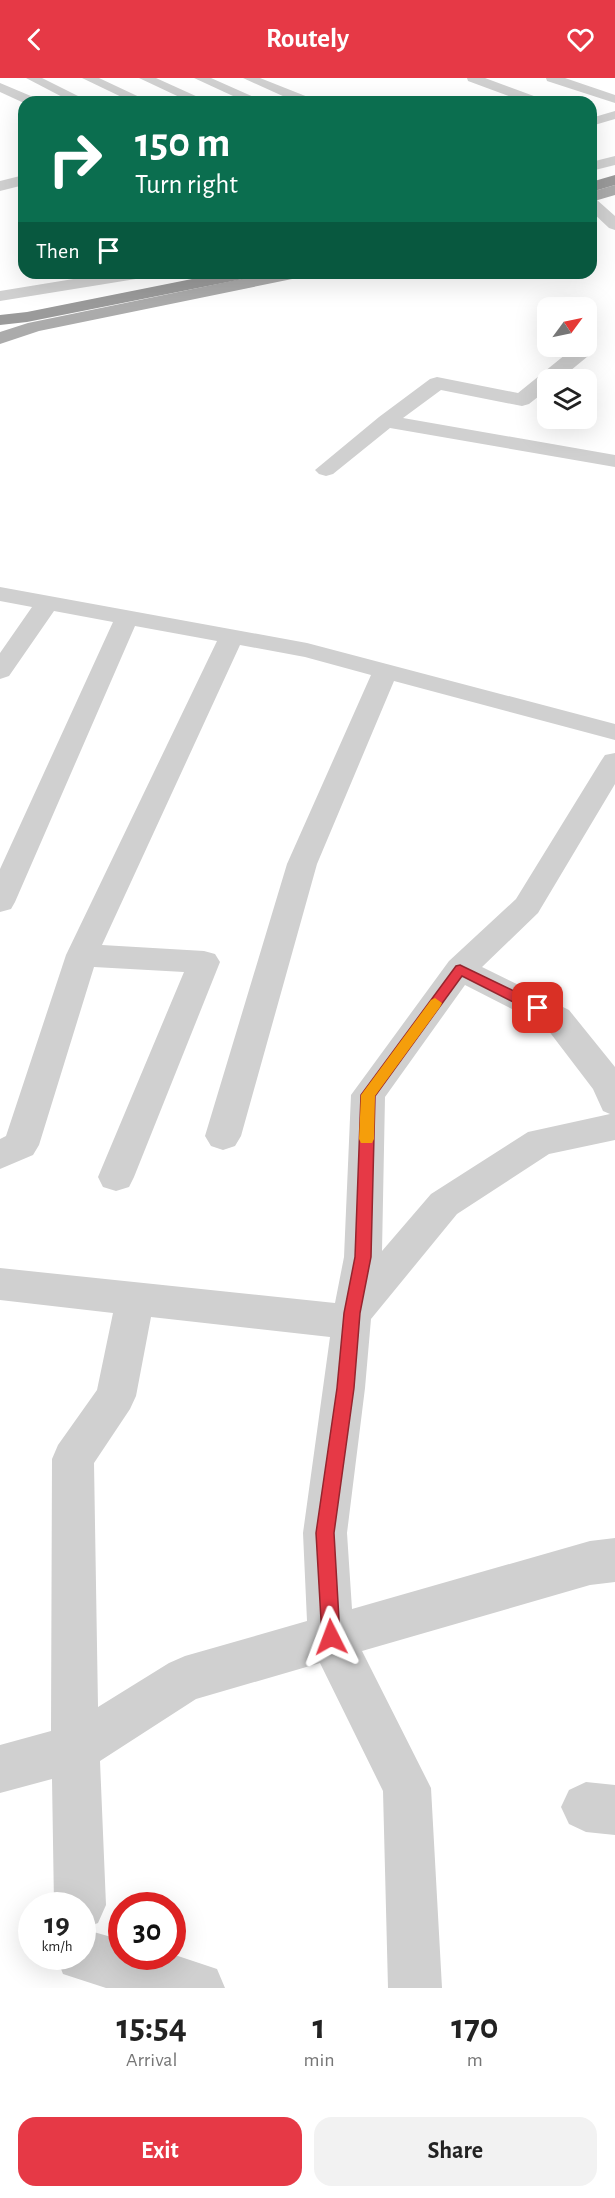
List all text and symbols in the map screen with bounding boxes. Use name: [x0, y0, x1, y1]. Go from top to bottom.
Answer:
icon: back: [18, 23, 51, 56]
icon: heart: [564, 23, 597, 56]
text: Routely: [266, 25, 349, 52]
icon: right: [36, 120, 114, 198]
text: 150 m: [135, 122, 230, 164]
text: Turn right: [135, 171, 238, 198]
icon: arrive: [92, 234, 125, 267]
text: Then: [36, 240, 80, 262]
north arrow: [537, 297, 597, 357]
map controls: [537, 297, 597, 429]
button: layers: [537, 369, 597, 429]
pin: [512, 982, 563, 1033]
icon: arrive: [521, 991, 554, 1024]
position arrow: [299, 1605, 363, 1669]
speed limit sign: 30: [108, 1892, 186, 1970]
text: 19: [44, 1909, 70, 1939]
text: km/h: [42, 1939, 72, 1954]
text: 15:54: [117, 2009, 187, 2045]
text: 1: [313, 2009, 326, 2045]
text: 170: [451, 2009, 498, 2045]
text: Arrival: [126, 2050, 177, 2070]
text: min: [303, 2050, 335, 2070]
text: m: [467, 2050, 483, 2070]
button: Exit: [18, 2117, 302, 2186]
button: Share: [314, 2117, 597, 2186]

